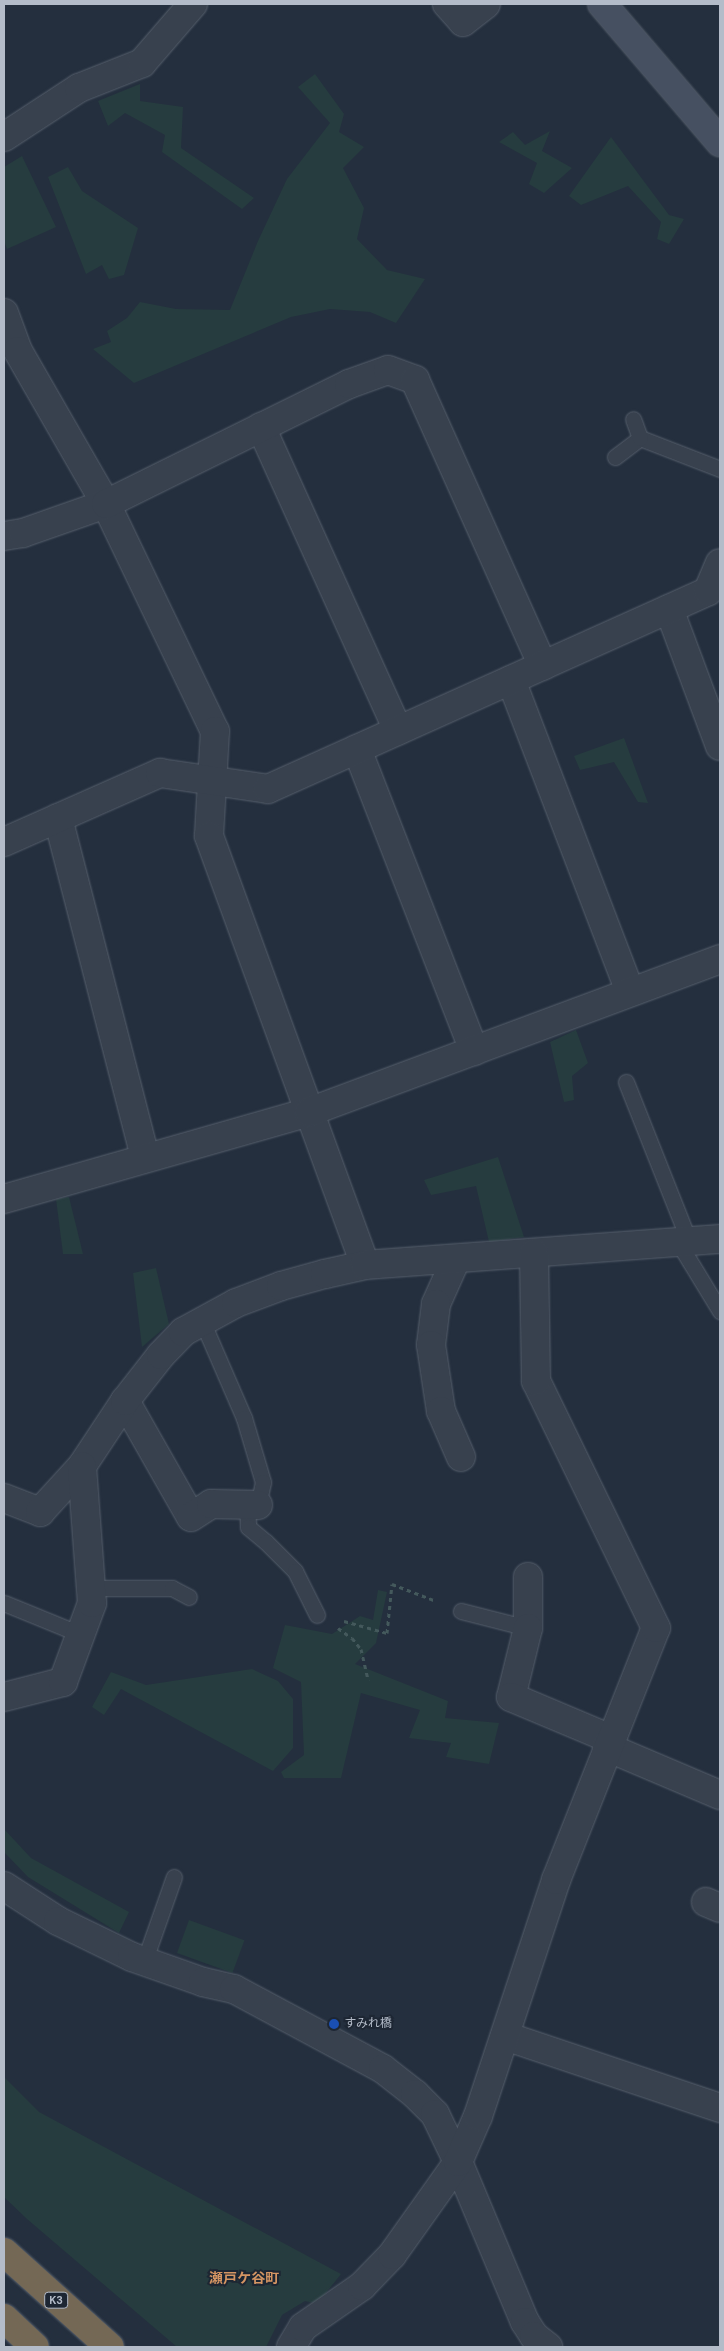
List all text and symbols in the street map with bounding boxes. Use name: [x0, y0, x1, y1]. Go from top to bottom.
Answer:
place label: すみれ橋: [344, 2017, 392, 2031]
marker: すみれ橋: [328, 2018, 340, 2030]
district label: 瀬戸ケ谷町: [209, 2270, 279, 2286]
road number: K3: [44, 2292, 68, 2308]

